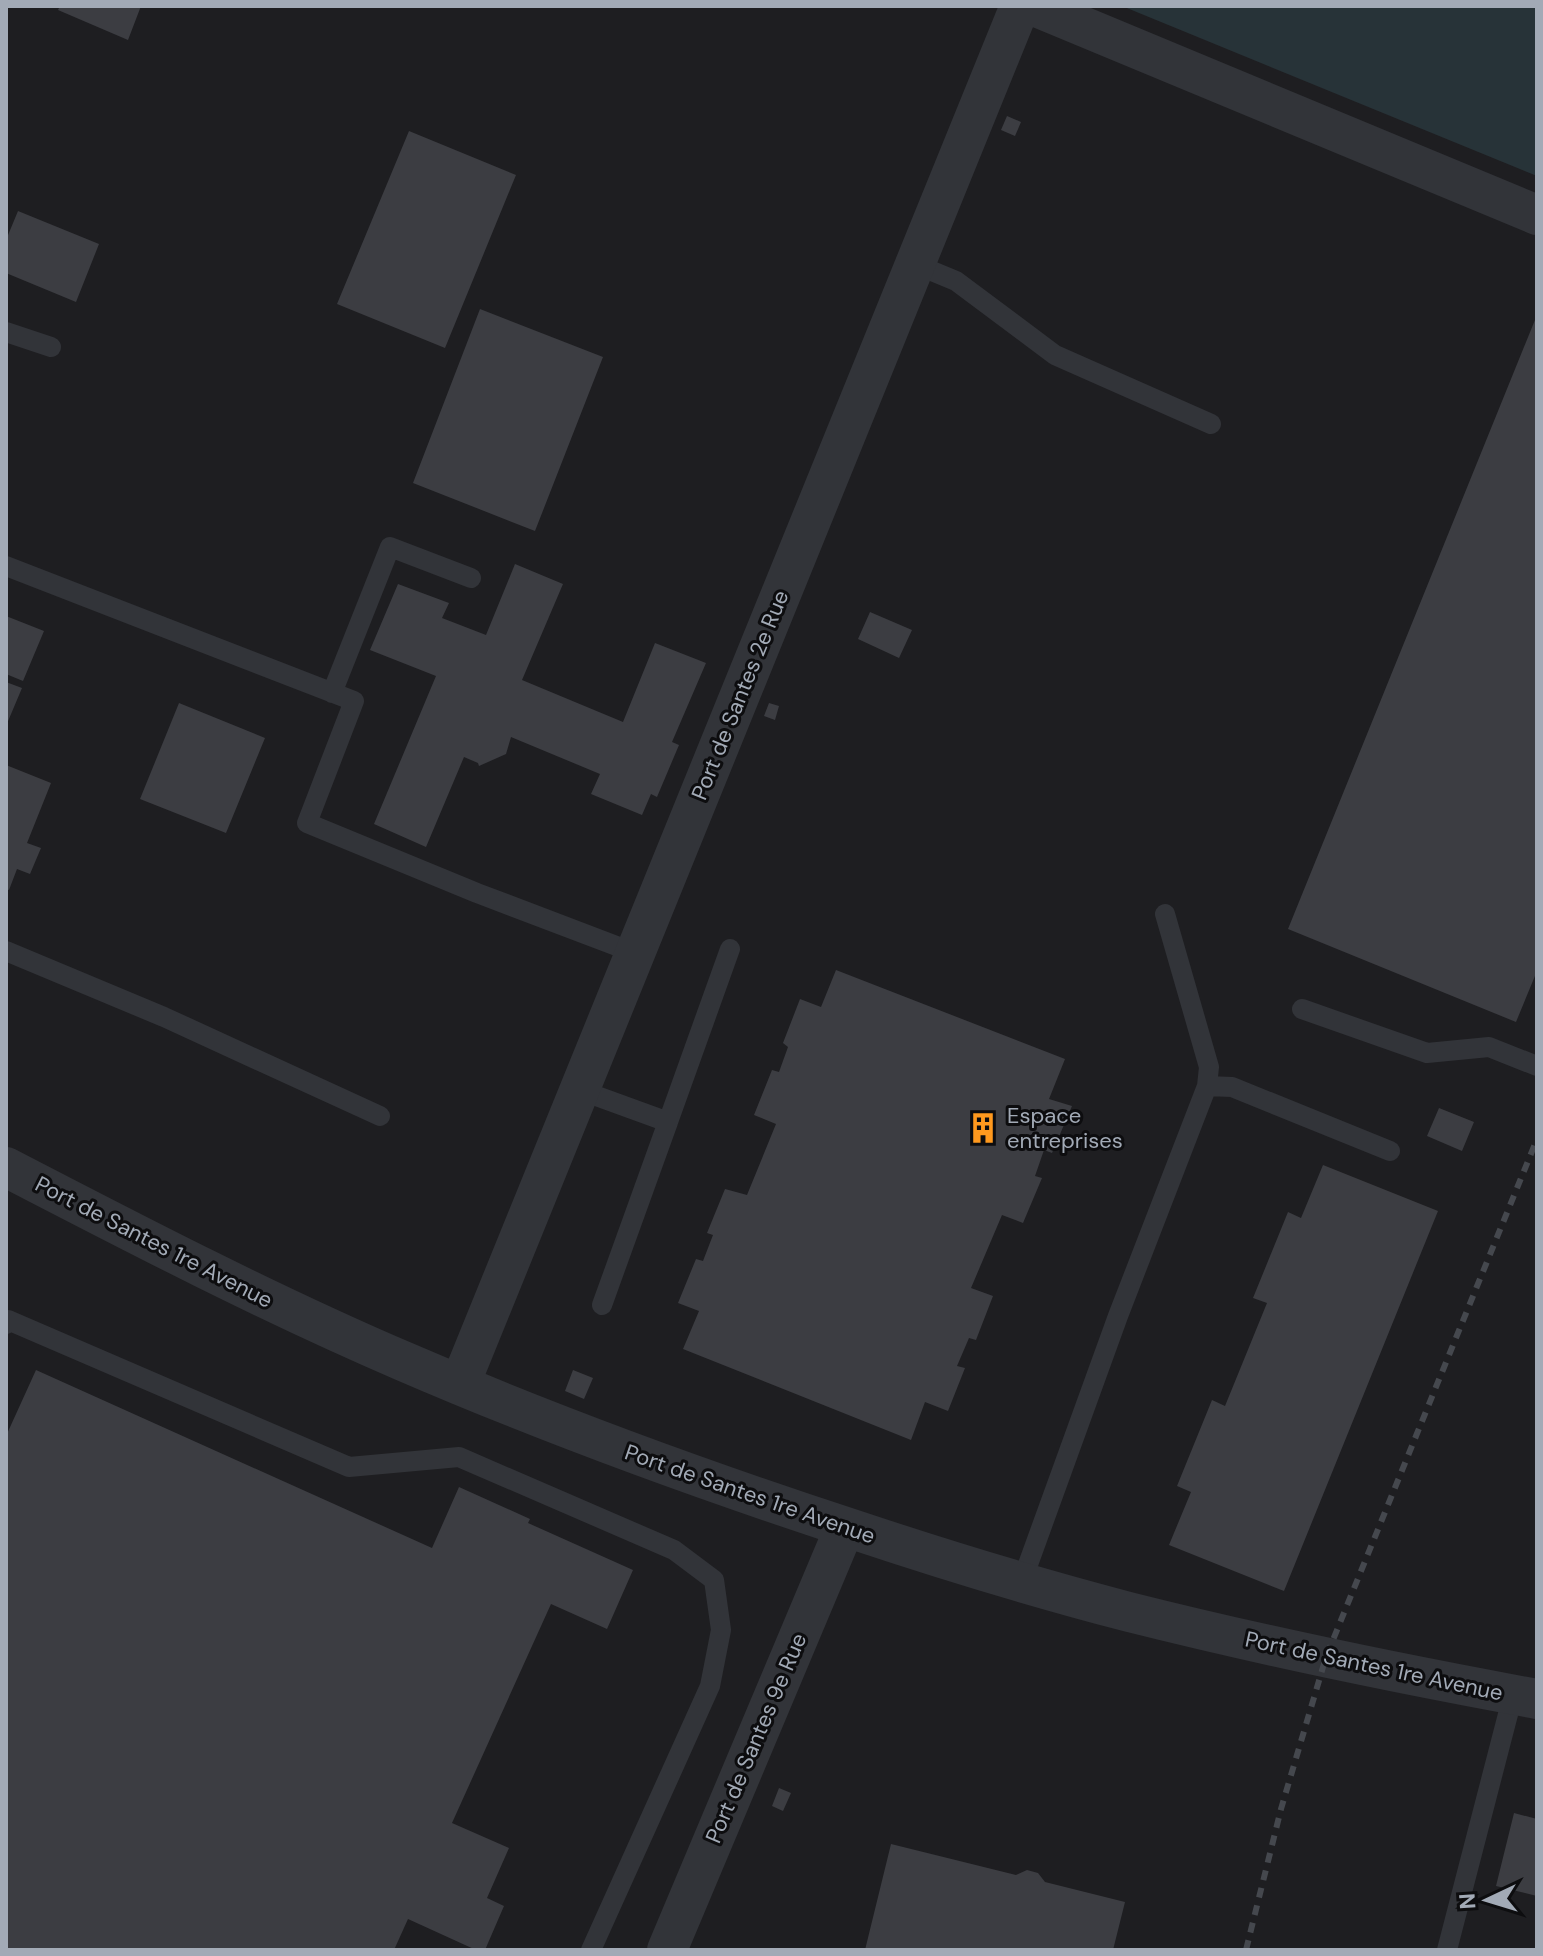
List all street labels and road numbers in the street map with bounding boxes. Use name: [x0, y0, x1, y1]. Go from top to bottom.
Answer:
street label: Port de Santes 2e Rue: [685, 586, 795, 804]
street label: Port de Santes 1re Avenue: [30, 1169, 278, 1315]
street label: Port de Santes 1re Avenue: [621, 1438, 879, 1550]
street label: Port de Santes 1re Avenue: [1243, 1625, 1505, 1707]
street label: Port de Santes 9e Rue: [699, 1629, 813, 1847]

